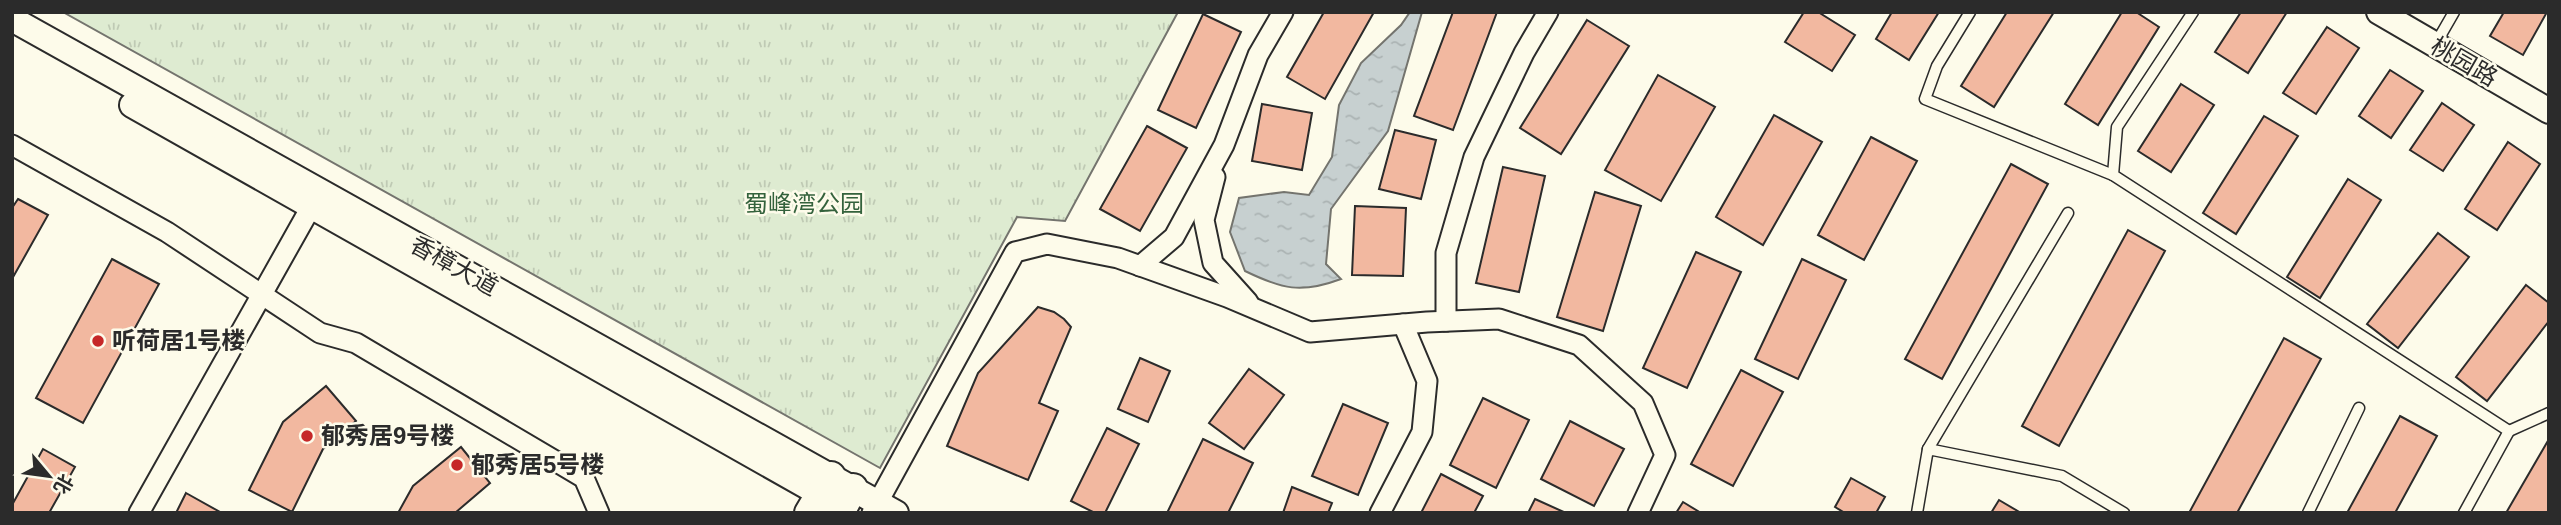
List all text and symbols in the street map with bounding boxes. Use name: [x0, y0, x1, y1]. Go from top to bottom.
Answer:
street label: 桃园路: [2426, 32, 2502, 91]
park label: 蜀峰湾公园: [744, 190, 864, 217]
street label: 香樟大道: [406, 230, 503, 301]
place label: 听荷居1号楼: [112, 327, 245, 354]
marker: 听荷居1号楼: [90, 333, 106, 349]
place label: 郁秀居9号楼: [321, 422, 454, 449]
marker: 郁秀居9号楼: [299, 428, 315, 444]
north arrow: [14, 441, 84, 511]
place label: 郁秀居5号楼: [471, 451, 604, 478]
marker: 郁秀居5号楼: [449, 457, 465, 473]
text: 北: [50, 471, 77, 497]

